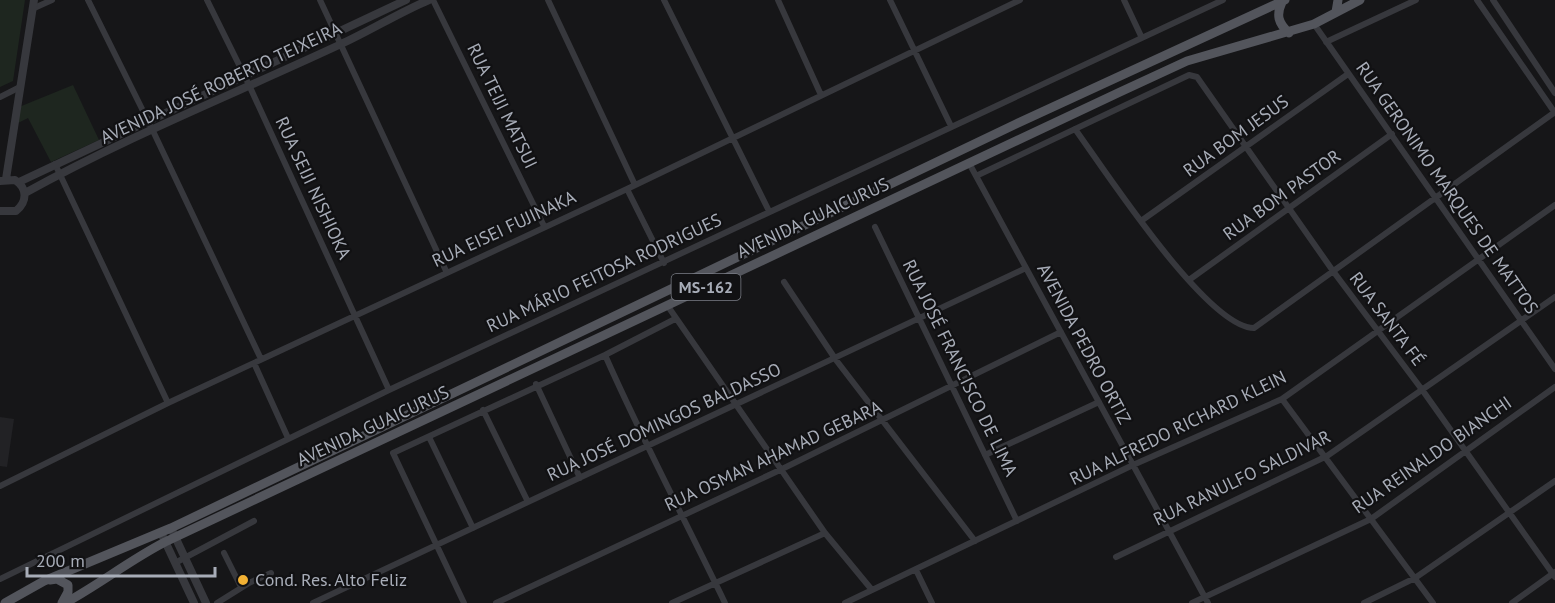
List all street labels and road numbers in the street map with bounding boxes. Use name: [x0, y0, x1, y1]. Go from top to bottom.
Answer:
street label: AVENIDA JOSÉ ROBERTO TEIXEIRA: [96, 16, 346, 149]
street label: RUA TEIJI MATSUI: [462, 39, 543, 172]
street label: RUA GERONIMO MARQUES DE MATTOS: [1351, 57, 1544, 318]
street label: RUA BOM JESUS: [1179, 90, 1293, 182]
street label: RUA SEIJI NISHIOKA: [270, 113, 357, 263]
street label: RUA BOM PASTOR: [1218, 144, 1345, 245]
street label: AVENIDA GUAICURUS: [733, 172, 893, 263]
street label: RUA EISEI FUJINAKA: [428, 185, 580, 272]
street label: RUA MÁRIO FEITOSA RODRIGUES: [483, 208, 725, 337]
street label: RUA JOSÉ FRANCISCO DE LIMA: [898, 256, 1023, 480]
street label: AVENIDA PEDRO ORTIZ: [1032, 260, 1137, 428]
street label: RUA SANTA FÉ: [1345, 267, 1430, 370]
road number: MS-162: [672, 274, 740, 300]
street label: RUA JOSÉ DOMINGOS BALDASSO: [543, 357, 784, 486]
street label: RUA ALFREDO RICHARD KLEIN: [1066, 365, 1290, 490]
street label: AVENIDA GUAICURUS: [293, 380, 453, 471]
street label: RUA REINALDO BIANCHI: [1348, 391, 1516, 518]
street label: RUA OSMAN AHAMAD GEBARA: [661, 395, 885, 516]
street label: RUA RANULFO SALDIVAR: [1149, 424, 1334, 531]

